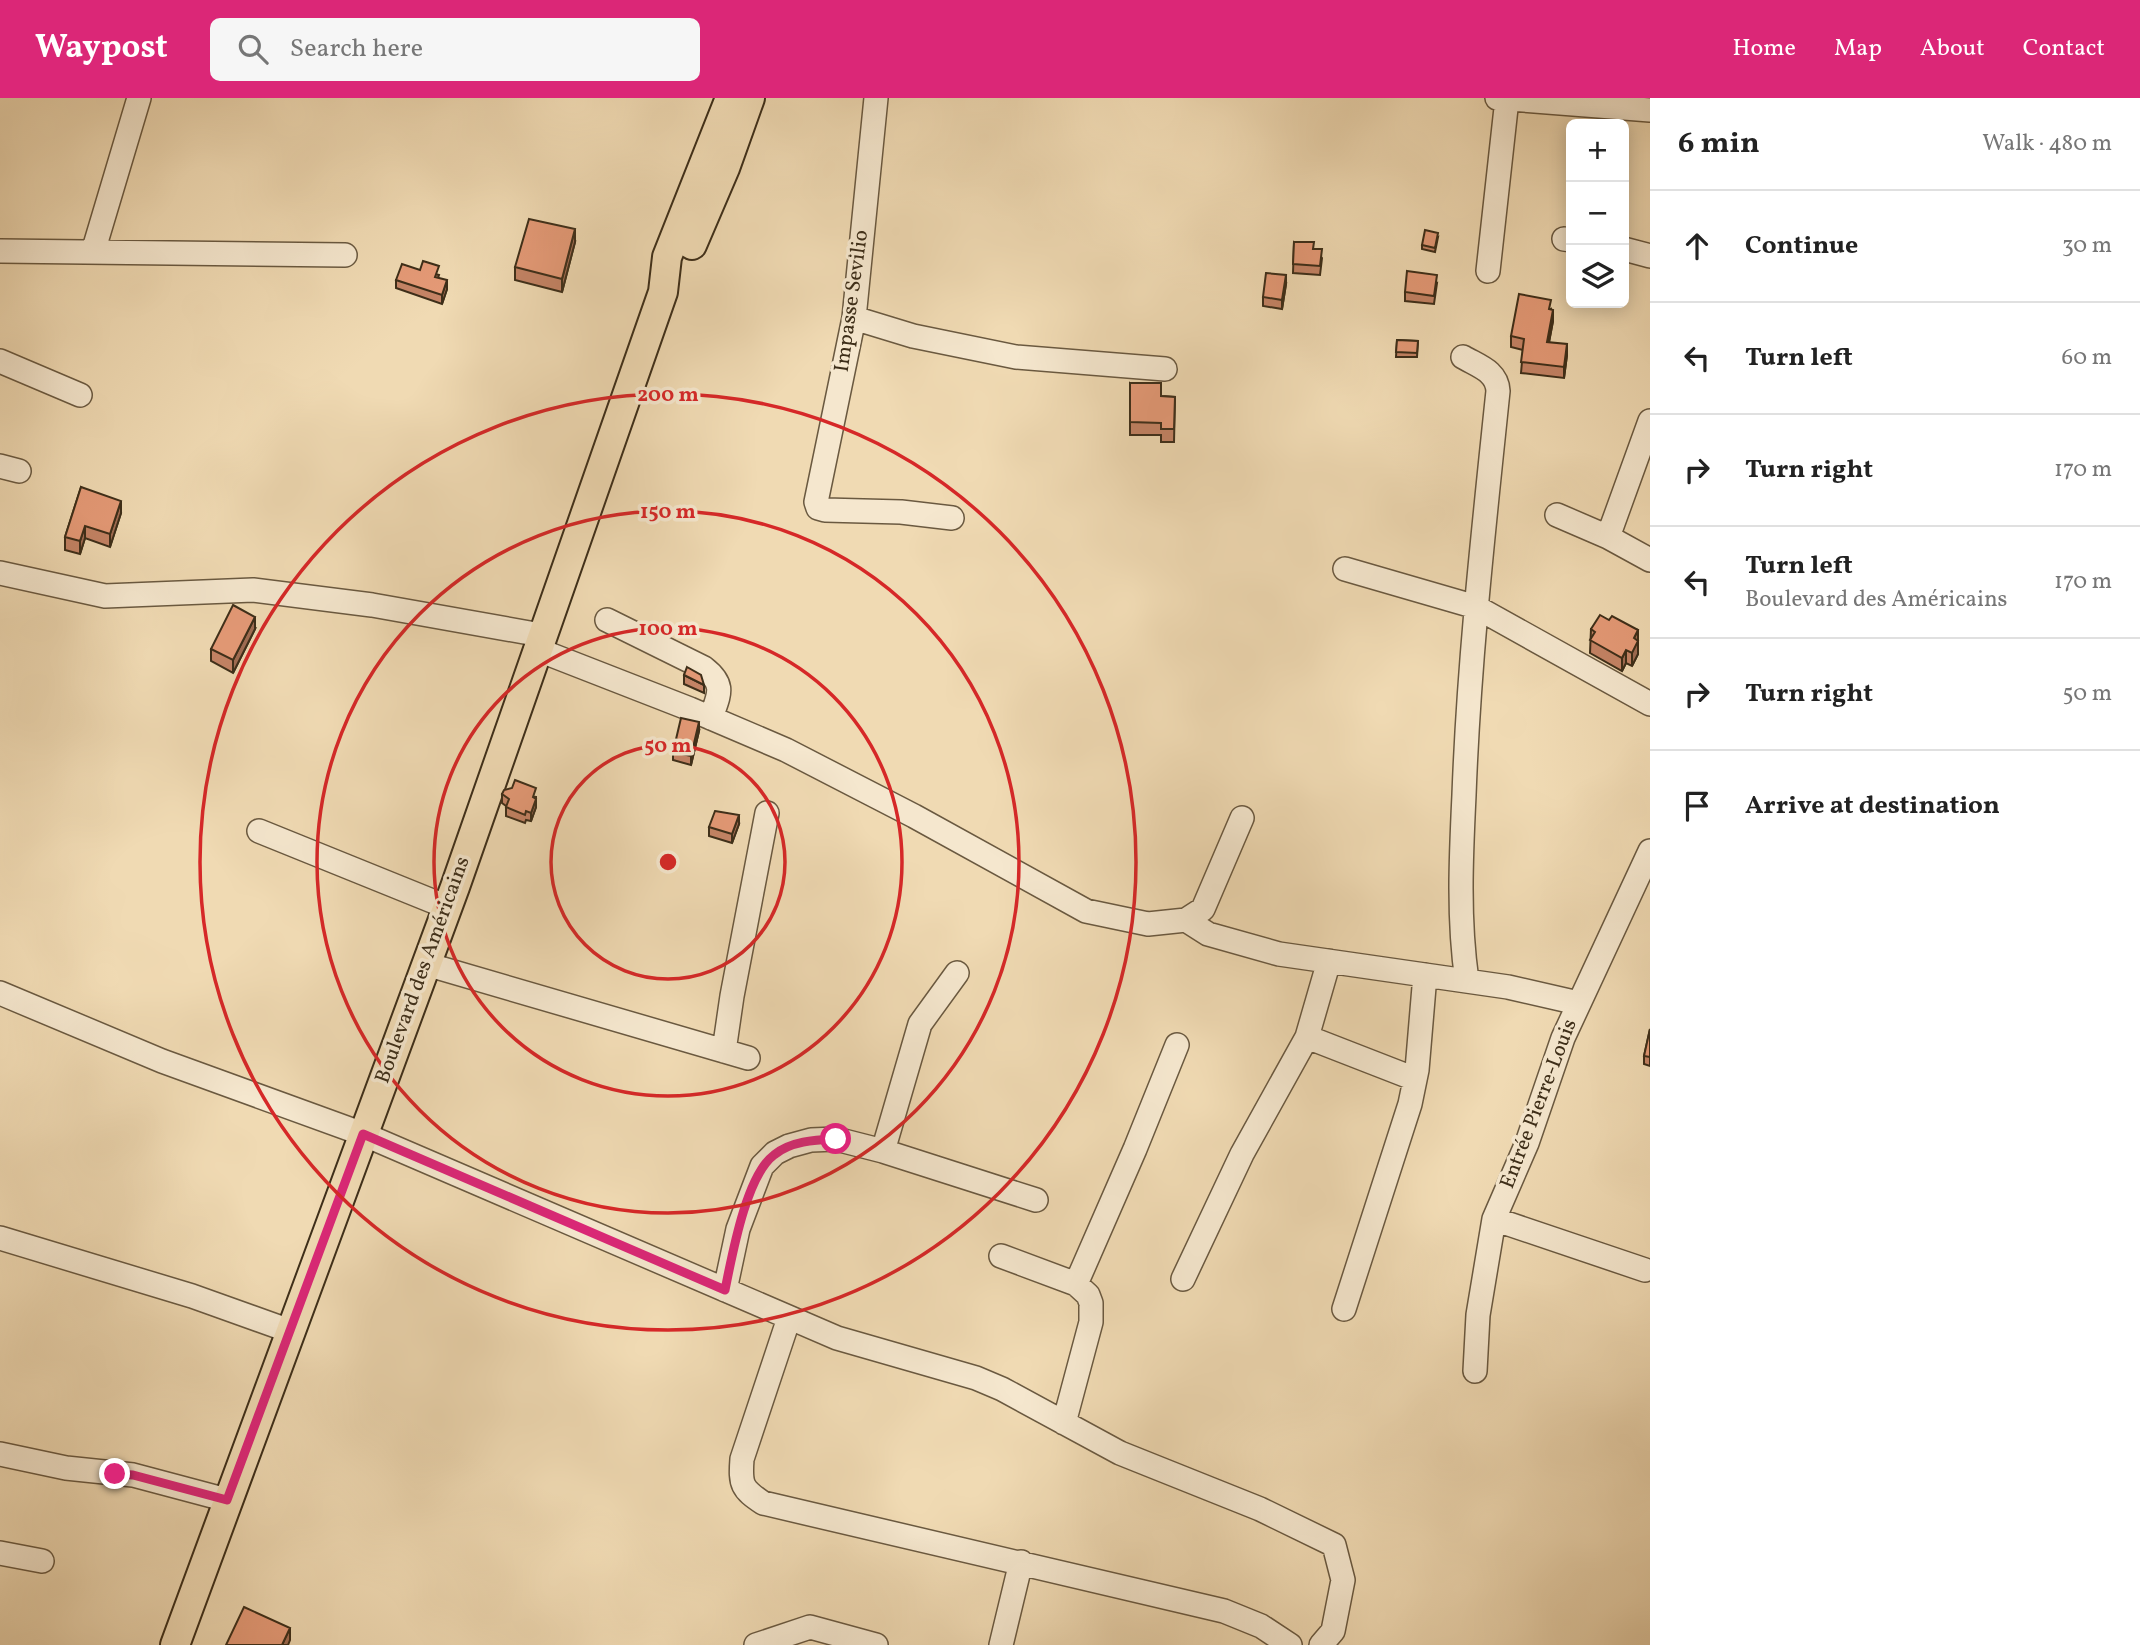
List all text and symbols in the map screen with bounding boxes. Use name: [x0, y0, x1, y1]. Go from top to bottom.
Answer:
search box: [210, 18, 700, 81]
text: Waypost: [35, 26, 168, 72]
icon: search: [234, 30, 272, 68]
text: Search here: [290, 31, 423, 67]
text: Home: [1732, 32, 1796, 66]
text: Map: [1834, 32, 1882, 66]
text: About: [1920, 32, 1985, 66]
text: Contact: [2023, 32, 2105, 66]
map controls: [1566, 119, 1629, 308]
button: +: [1566, 119, 1629, 182]
text: 6 min: [1678, 123, 1760, 165]
text: Walk · 480 m: [1982, 128, 2112, 160]
button: −: [1566, 182, 1629, 245]
icon: ahead: [1678, 227, 1716, 265]
street label: Impasse Sevilio: [828, 228, 876, 374]
text: Continue: [1745, 228, 1858, 264]
text: 30 m: [2062, 230, 2112, 262]
button: layers: [1566, 245, 1629, 308]
icon: left: [1678, 339, 1716, 377]
text: Turn left: [1745, 340, 1853, 376]
text: 60 m: [2062, 342, 2112, 374]
text: 200 m: [637, 381, 699, 410]
icon: right: [1678, 451, 1716, 489]
text: Turn right: [1745, 452, 1873, 488]
text: 170 m: [2054, 454, 2112, 486]
text: 150 m: [640, 498, 696, 527]
text: Turn left: [1745, 548, 1853, 584]
icon: left: [1678, 563, 1716, 601]
text: 170 m: [2054, 566, 2112, 598]
text: Boulevard des Américains: [1745, 584, 2007, 616]
text: 100 m: [638, 615, 698, 644]
icon: right: [1678, 675, 1716, 713]
text: Turn right: [1745, 676, 1873, 712]
text: 50 m: [2063, 678, 2112, 710]
text: 50 m: [644, 732, 692, 761]
icon: arrive: [1678, 787, 1716, 825]
text: Arrive at destination: [1745, 788, 2000, 824]
centre of rings: [656, 850, 680, 874]
street label: Boulevard des Américains: [368, 852, 478, 1088]
street label: Entrée Pierre-Louis: [1493, 1015, 1585, 1193]
route start: [820, 1123, 851, 1154]
route end: [99, 1458, 130, 1489]

